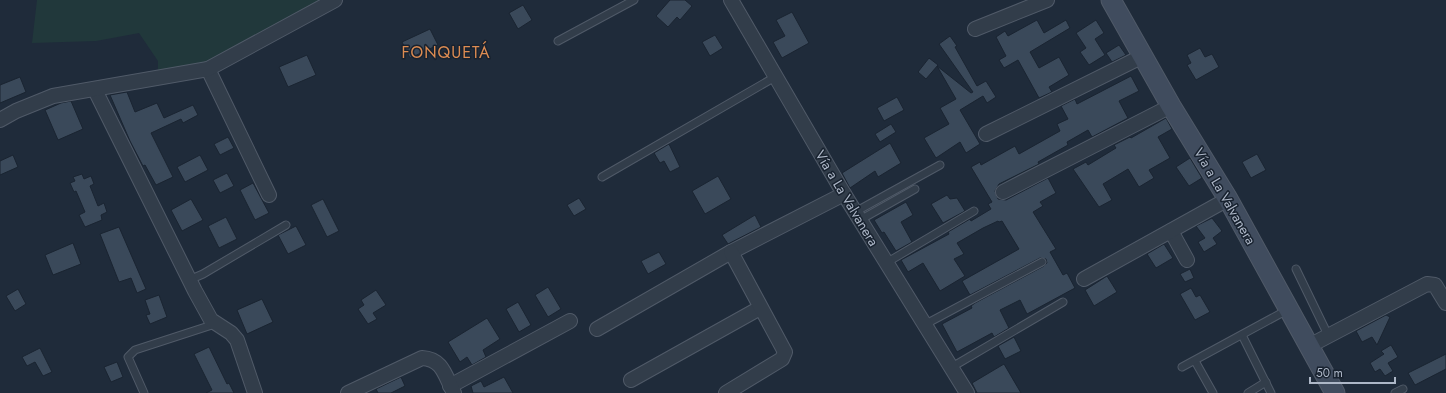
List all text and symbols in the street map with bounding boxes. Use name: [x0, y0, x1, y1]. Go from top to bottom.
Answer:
district label: FONQUETÁ: [402, 41, 490, 64]
street label: Vía a La Valvanera: [1189, 144, 1261, 248]
street label: Vía a La Valvanera: [810, 146, 884, 250]
scale bar: [1310, 359, 1395, 385]
text: 50 m: [1316, 364, 1343, 382]

